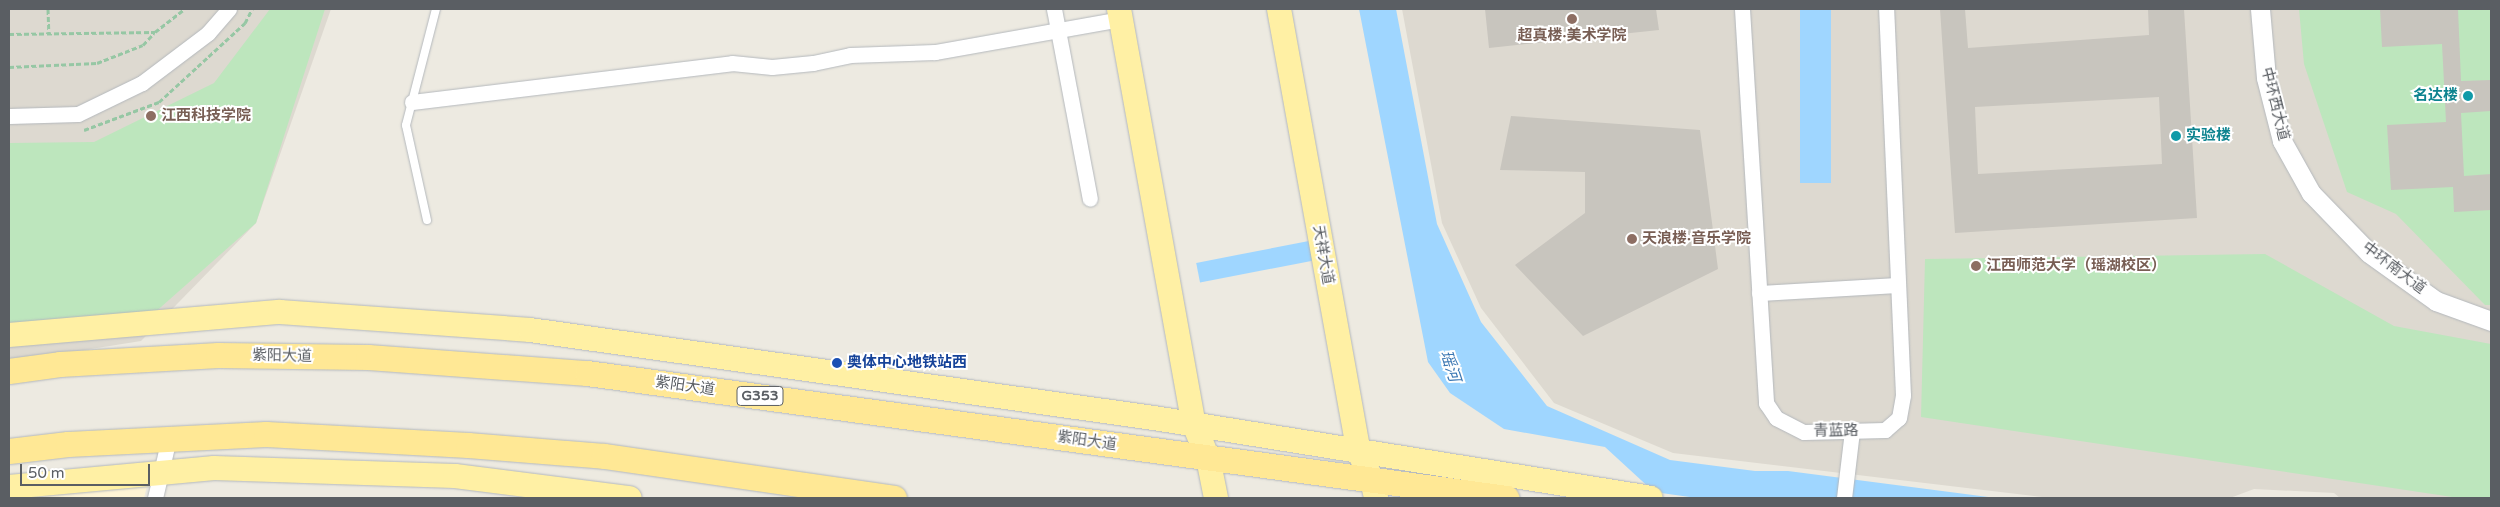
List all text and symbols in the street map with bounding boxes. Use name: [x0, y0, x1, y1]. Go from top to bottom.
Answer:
marker: 超真楼·美术学院: [1566, 13, 1578, 25]
place label: 超真楼·美术学院: [1518, 27, 1626, 45]
street label: 中环西大道: [2257, 65, 2293, 143]
place label: 名达楼: [2413, 87, 2458, 105]
marker: 名达楼: [2462, 90, 2474, 102]
place label: 江西科技学院: [161, 107, 251, 125]
marker: 江西科技学院: [145, 110, 157, 122]
place label: 实验楼: [2186, 127, 2231, 145]
marker: 实验楼: [2170, 130, 2182, 142]
street label: 天祥大道: [1309, 224, 1337, 286]
place label: 天浪楼·音乐学院: [1642, 230, 1751, 248]
marker: 天浪楼·音乐学院: [1626, 233, 1638, 245]
street label: 中环南大道: [2359, 238, 2429, 298]
place label: 江西师范大学（瑶湖校区）: [1986, 257, 2166, 275]
marker: 江西师范大学（瑶湖校区）: [1970, 260, 1982, 272]
street label: 紫阳大道: [252, 346, 312, 366]
water label: 瑶河: [1436, 348, 1464, 384]
place label: 奥体中心地铁站西: [847, 354, 967, 372]
marker: 奥体中心地铁站西: [831, 357, 843, 369]
street label: 紫阳大道: [654, 373, 716, 399]
road number: G353: [736, 384, 784, 408]
street label: 青蓝路: [1813, 422, 1859, 440]
street label: 紫阳大道: [1056, 428, 1118, 454]
scale bar: [22, 454, 152, 486]
text: 50 m: [28, 464, 65, 482]

